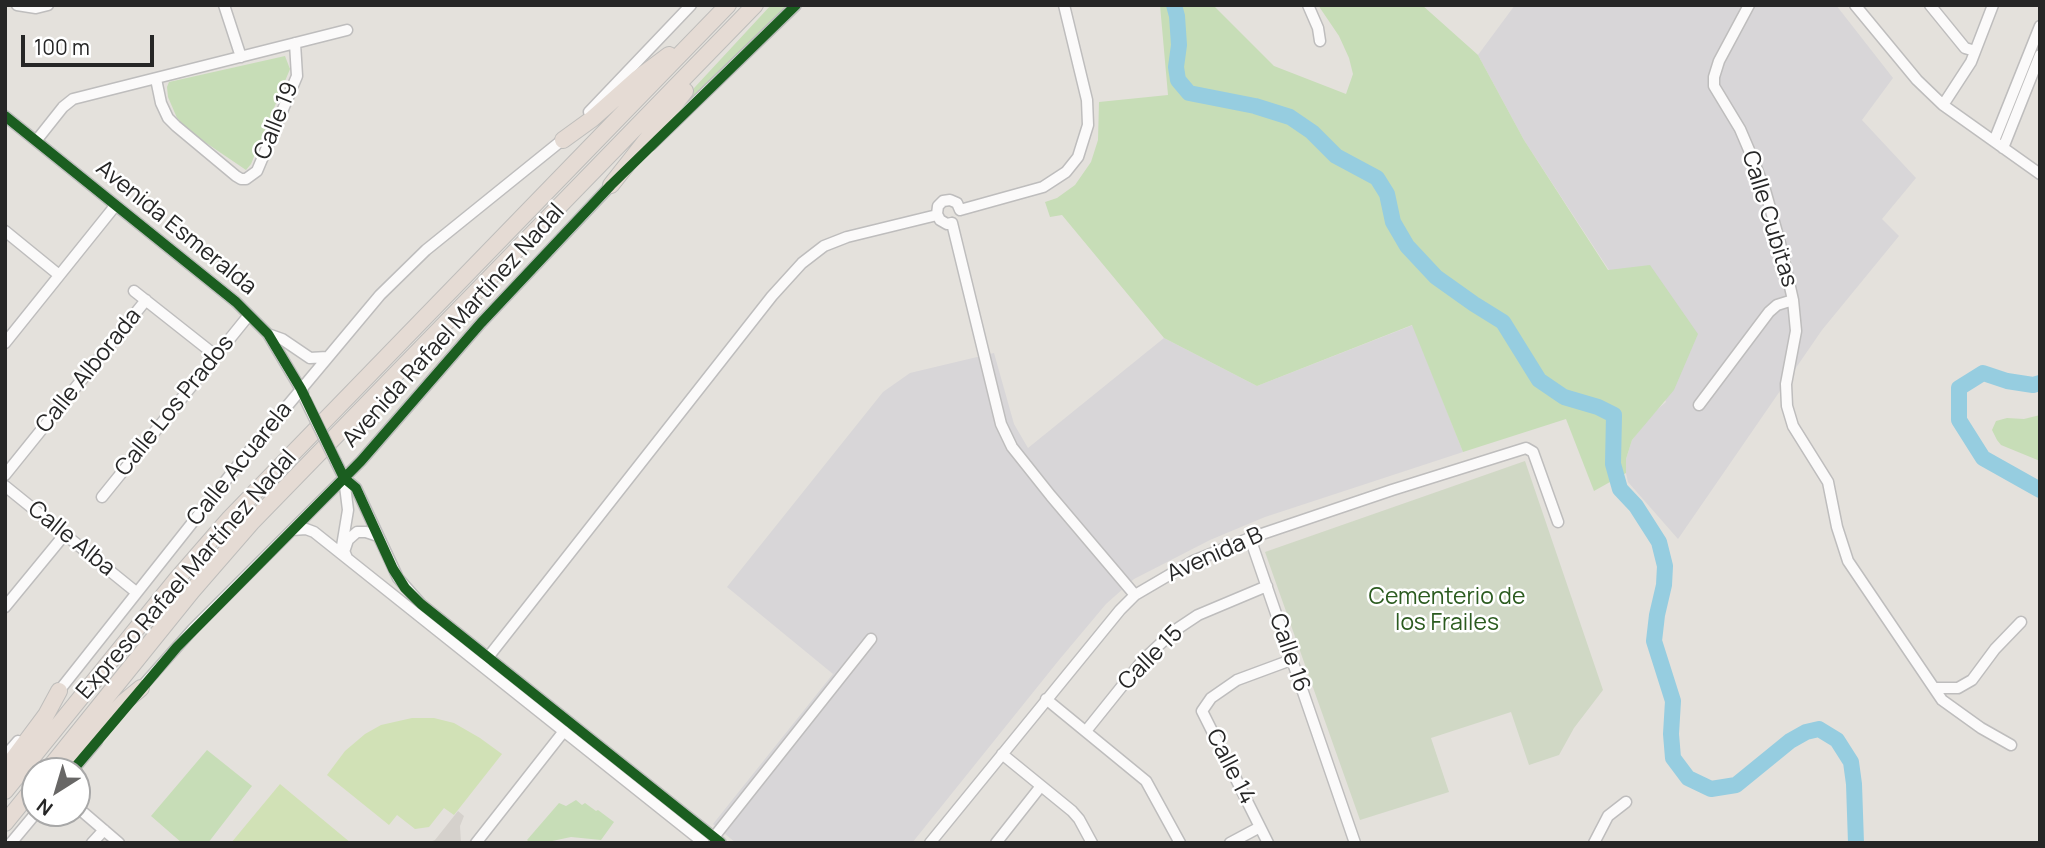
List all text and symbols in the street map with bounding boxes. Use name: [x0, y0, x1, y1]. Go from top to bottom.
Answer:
scale bar: [24, 21, 158, 65]
text: 100 m: [34, 33, 90, 61]
street label: Calle 19: [249, 78, 305, 164]
street label: Calle Cubitas: [1735, 147, 1803, 291]
street label: Avenida Esmeralda: [90, 155, 262, 301]
street label: Avenida Rafael Martínez Nadal: [337, 198, 571, 454]
street label: Calle Alborada: [30, 303, 148, 439]
street label: Calle Los Prados: [110, 330, 240, 482]
street label: Calle Acuarela: [182, 396, 298, 532]
street label: Expreso Rafael Martínez Nadal: [71, 445, 303, 705]
street label: Calle Alba: [22, 495, 120, 583]
street label: Avenida B: [1163, 522, 1267, 588]
park label: Cementerio de los Frailes: [1369, 584, 1525, 638]
street label: Calle 16: [1263, 610, 1315, 696]
street label: Calle 15: [1113, 620, 1189, 696]
street label: Calle 14: [1199, 725, 1261, 809]
north arrow: [21, 757, 91, 827]
text: N: [31, 793, 58, 822]

